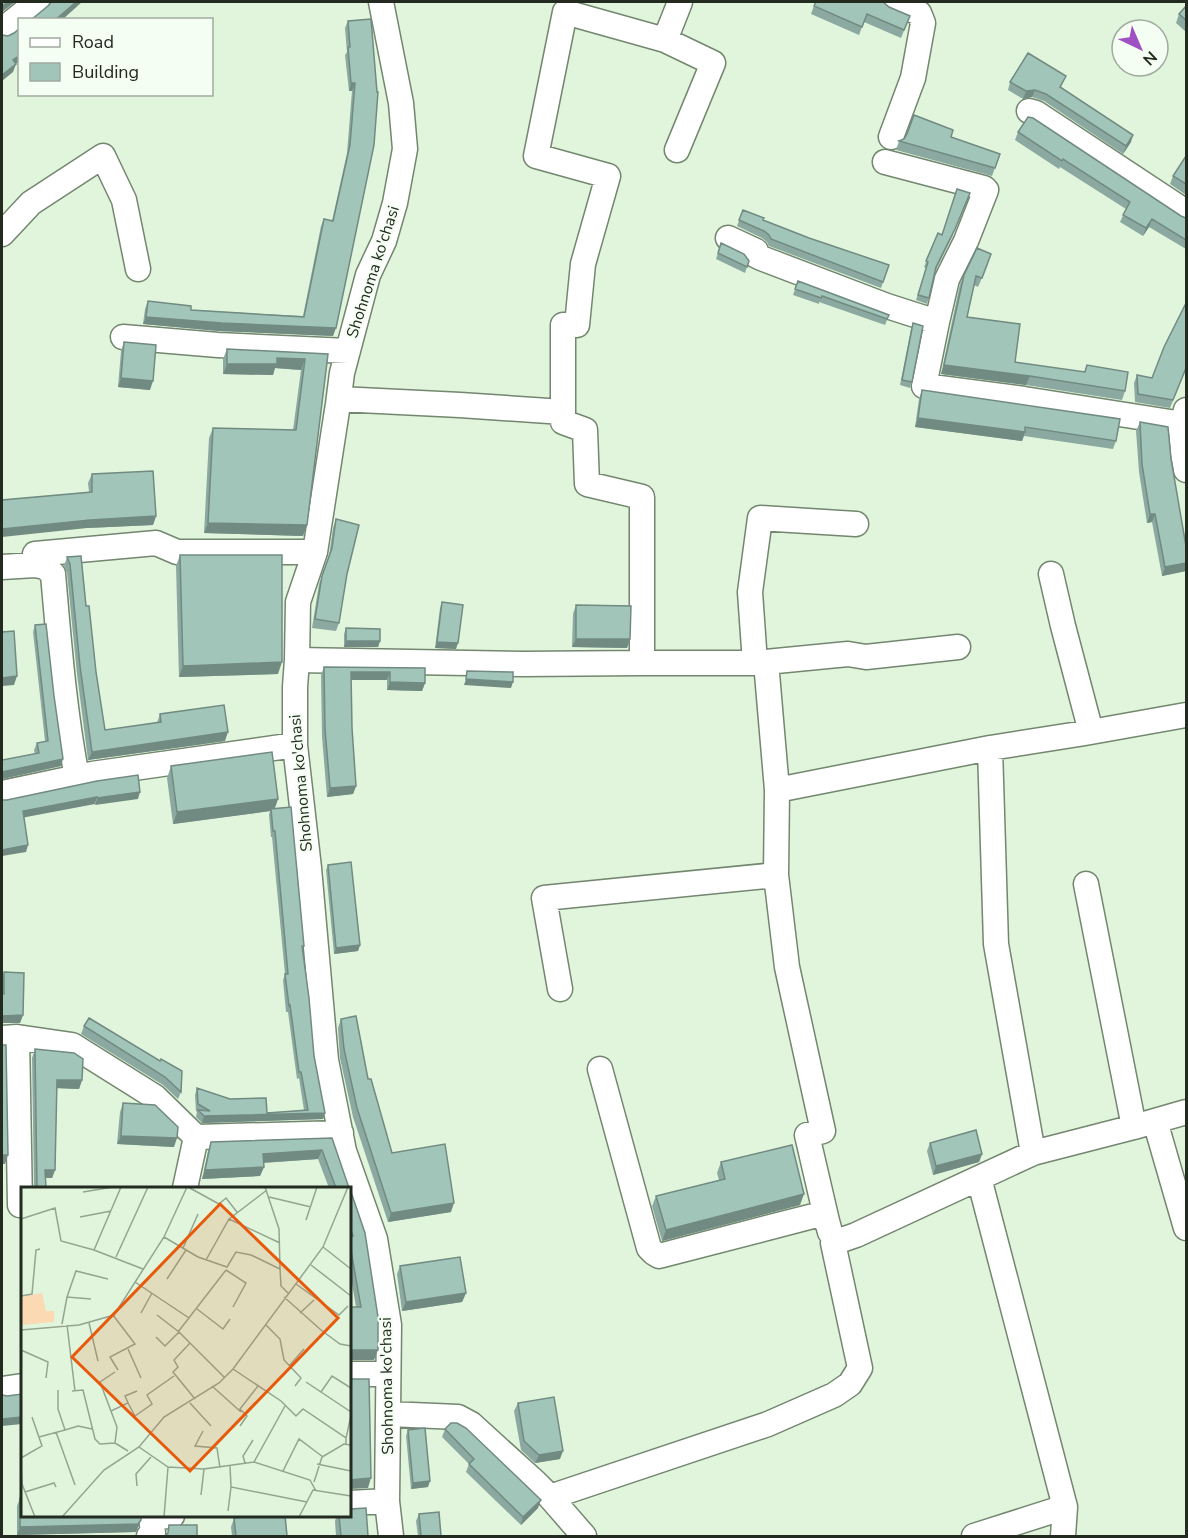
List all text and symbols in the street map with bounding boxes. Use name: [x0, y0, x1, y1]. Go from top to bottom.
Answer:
legend: [18, 18, 213, 96]
north arrow: [1110, 18, 1170, 78]
text: Road: [72, 30, 114, 54]
text: N: [1138, 46, 1162, 70]
text: Building: [72, 60, 139, 84]
street label: Shohnoma ko'chasi: [341, 203, 405, 341]
street label: Shohnoma ko'chasi: [284, 713, 318, 853]
inset map: [21, 1187, 351, 1517]
street label: Shohnoma ko'chasi: [375, 1317, 399, 1455]

